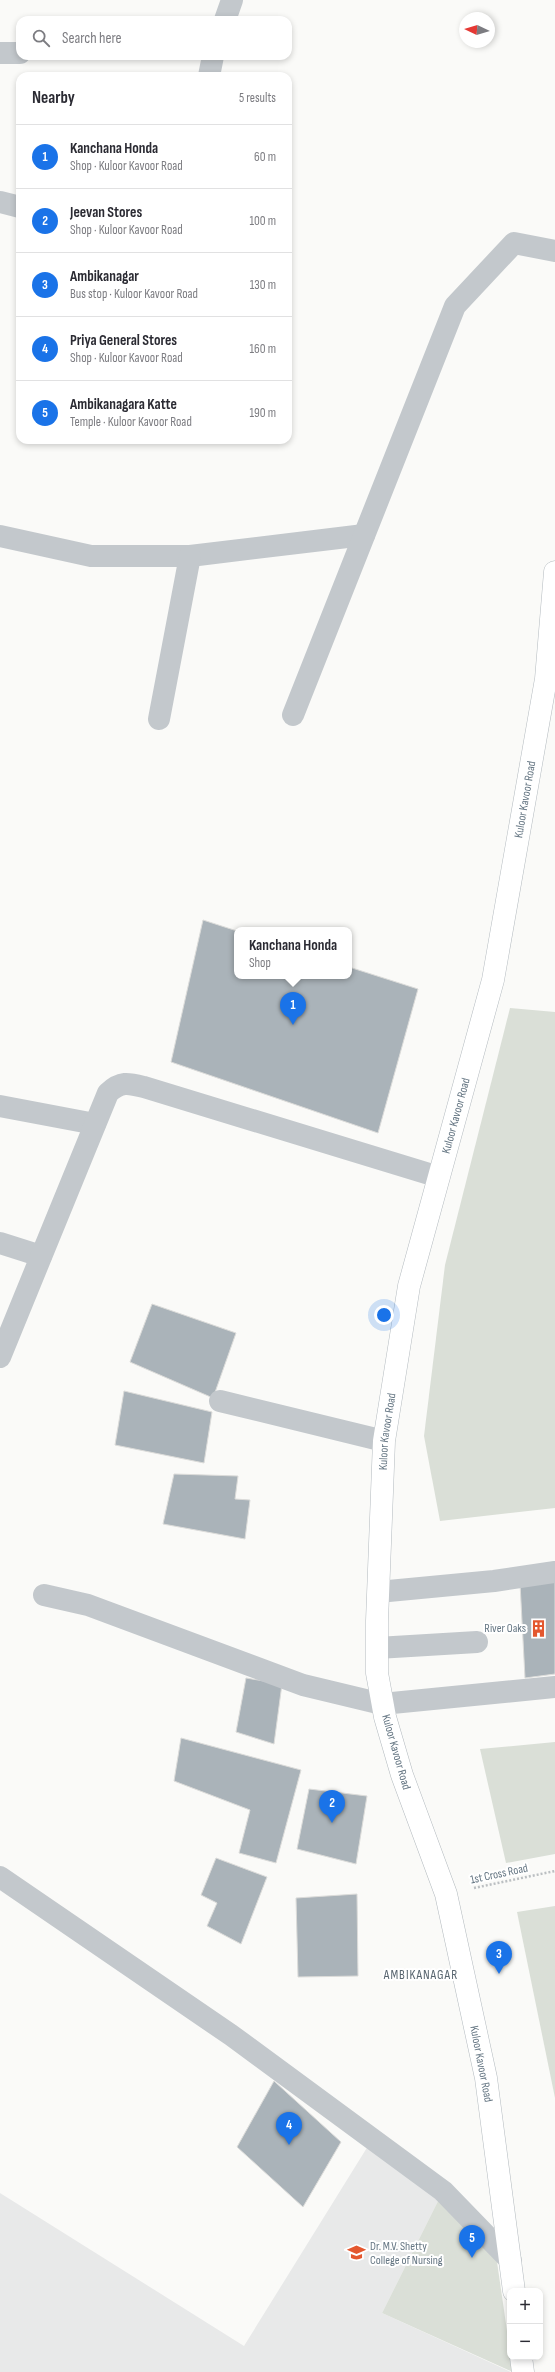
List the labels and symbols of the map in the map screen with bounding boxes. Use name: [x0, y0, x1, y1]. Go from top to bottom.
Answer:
north arrow: [459, 12, 495, 48]
street label: Kuloor Kavoor Road: [511, 760, 539, 839]
pin: 1: [280, 992, 306, 1025]
street label: Kuloor Kavoor Road: [438, 1076, 473, 1155]
your location: [374, 1305, 394, 1325]
street label: Kuloor Kavoor Road: [375, 1392, 399, 1470]
building icon: River Oaks: [529, 1618, 549, 1638]
place label: River Oaks: [484, 1621, 526, 1636]
street label: Kuloor Kavoor Road: [378, 1713, 414, 1791]
pin: 2: [319, 1790, 345, 1823]
street label: 1st Cross Road: [469, 1861, 529, 1887]
pin: 3: [486, 1941, 512, 1974]
district label: AMBIKANAGAR: [383, 1967, 458, 1983]
street label: Kuloor Kavoor Road: [466, 2024, 496, 2104]
pin: 4: [276, 2112, 302, 2145]
pin: 5: [459, 2225, 485, 2258]
place label: Dr. M.V. Shetty College of Nursing: [370, 2239, 443, 2268]
school or university icon: Dr. M.V. Shetty College of Nursing: [347, 2243, 367, 2263]

